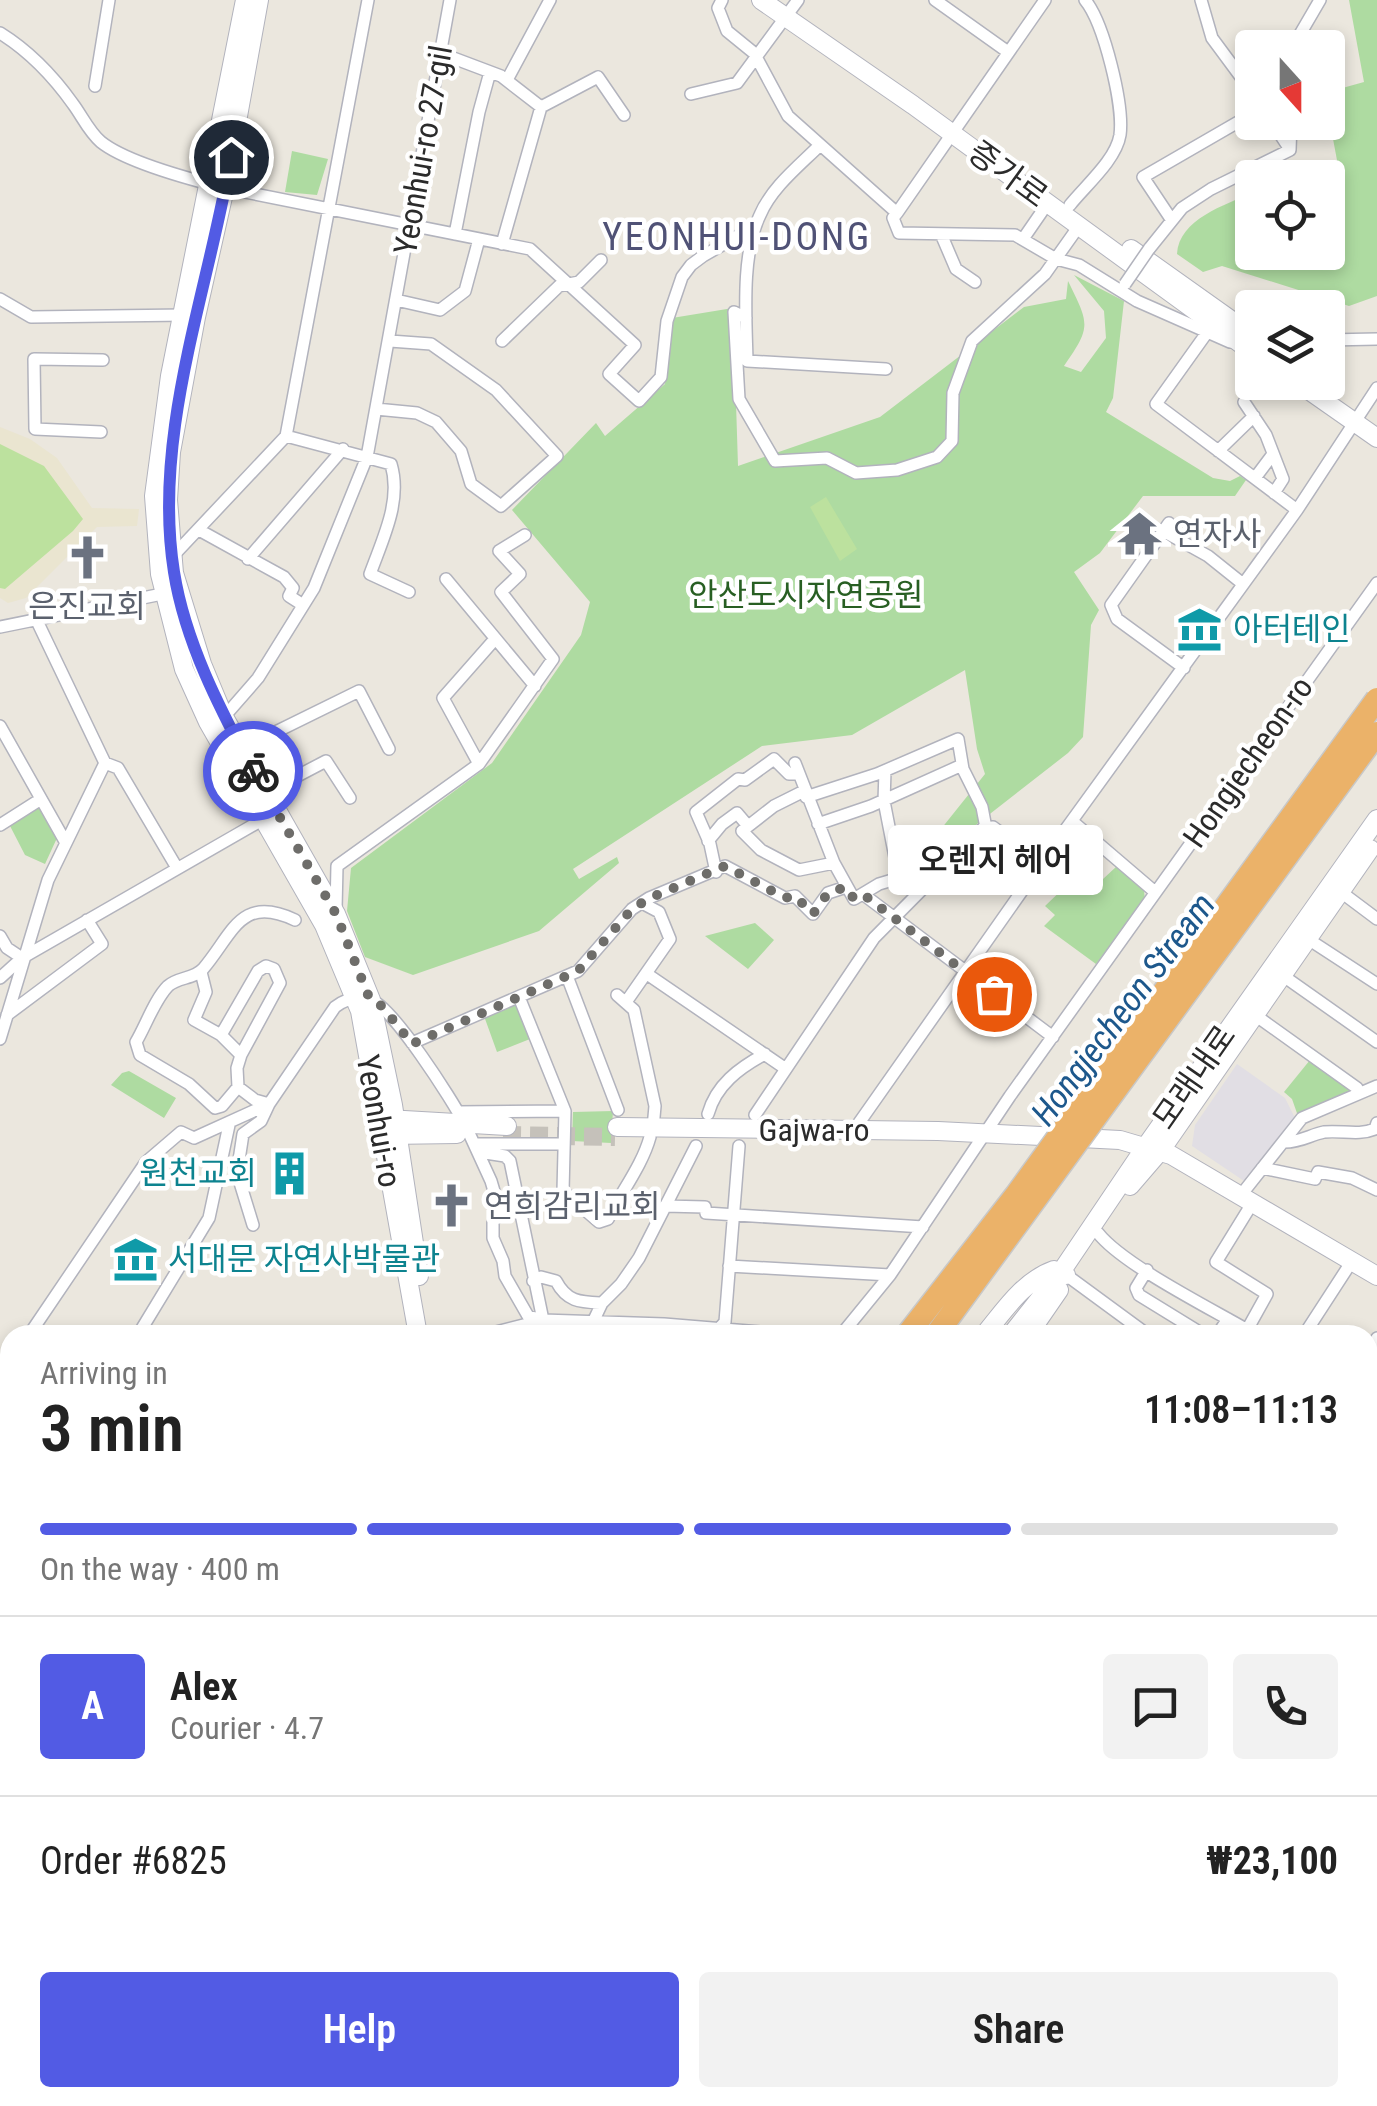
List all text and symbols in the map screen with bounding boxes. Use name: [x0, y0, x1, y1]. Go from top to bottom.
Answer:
north arrow: [1235, 30, 1345, 140]
map controls: [1235, 30, 1345, 400]
street label: Yeonhui-ro 27-gil: [386, 43, 460, 257]
pin: [189, 115, 274, 200]
icon: home: [204, 130, 259, 185]
street label: 증가로: [961, 133, 1055, 215]
button: locate: [1235, 160, 1345, 270]
district label: YEONHUI-DONG: [602, 215, 872, 259]
button: layers: [1235, 290, 1345, 400]
temple icon: 연자사: [1116, 510, 1164, 558]
place label: 연자사: [1173, 515, 1261, 553]
church icon: 은진교회: [63, 534, 111, 582]
park label: 안산도시자연공원: [688, 576, 924, 614]
place label: 은진교회: [28, 587, 146, 625]
museum icon: 아터테인: [1176, 605, 1224, 653]
place label: 아터테인: [1233, 610, 1351, 648]
street label: Hongjecheon-ro: [1175, 669, 1321, 855]
courier: [203, 721, 303, 821]
icon: bike: [226, 744, 281, 799]
callout: 오렌지 헤어: [886, 824, 1102, 894]
text: 오렌지 헤어: [918, 841, 1073, 879]
water label: Hongjecheon Stream: [1023, 885, 1224, 1133]
pin: [952, 952, 1037, 1037]
icon: bag: [967, 967, 1022, 1022]
street label: 모래내로: [1145, 1018, 1243, 1136]
street label: Yeonhui-ro: [349, 1052, 409, 1190]
street label: Gajwa-ro: [759, 1111, 869, 1149]
building icon: 원천교회: [266, 1149, 314, 1197]
place label: 원천교회: [139, 1154, 257, 1192]
church icon: 연희감리교회: [427, 1182, 475, 1230]
place label: 연희감리교회: [484, 1187, 661, 1225]
museum icon: 서대문 자연사박물관: [111, 1235, 159, 1283]
place label: 서대문 자연사박물관: [168, 1240, 440, 1278]
text: Arriving in: [40, 1354, 168, 1392]
text: 11:08–11:13: [1144, 1388, 1338, 1432]
text: 3 min: [40, 1391, 184, 1467]
text: On the way · 400 m: [40, 1550, 280, 1588]
button: chat: [1103, 1654, 1208, 1759]
button: phone: [1233, 1654, 1338, 1759]
text: Alex: [170, 1665, 238, 1709]
text: A: [81, 1684, 104, 1728]
text: Courier · 4.7: [170, 1709, 324, 1747]
text: Order #6825: [40, 1839, 227, 1883]
text: ₩23,100: [1206, 1839, 1338, 1883]
button: Help: [40, 1972, 679, 2087]
button: Share: [699, 1972, 1338, 2087]

